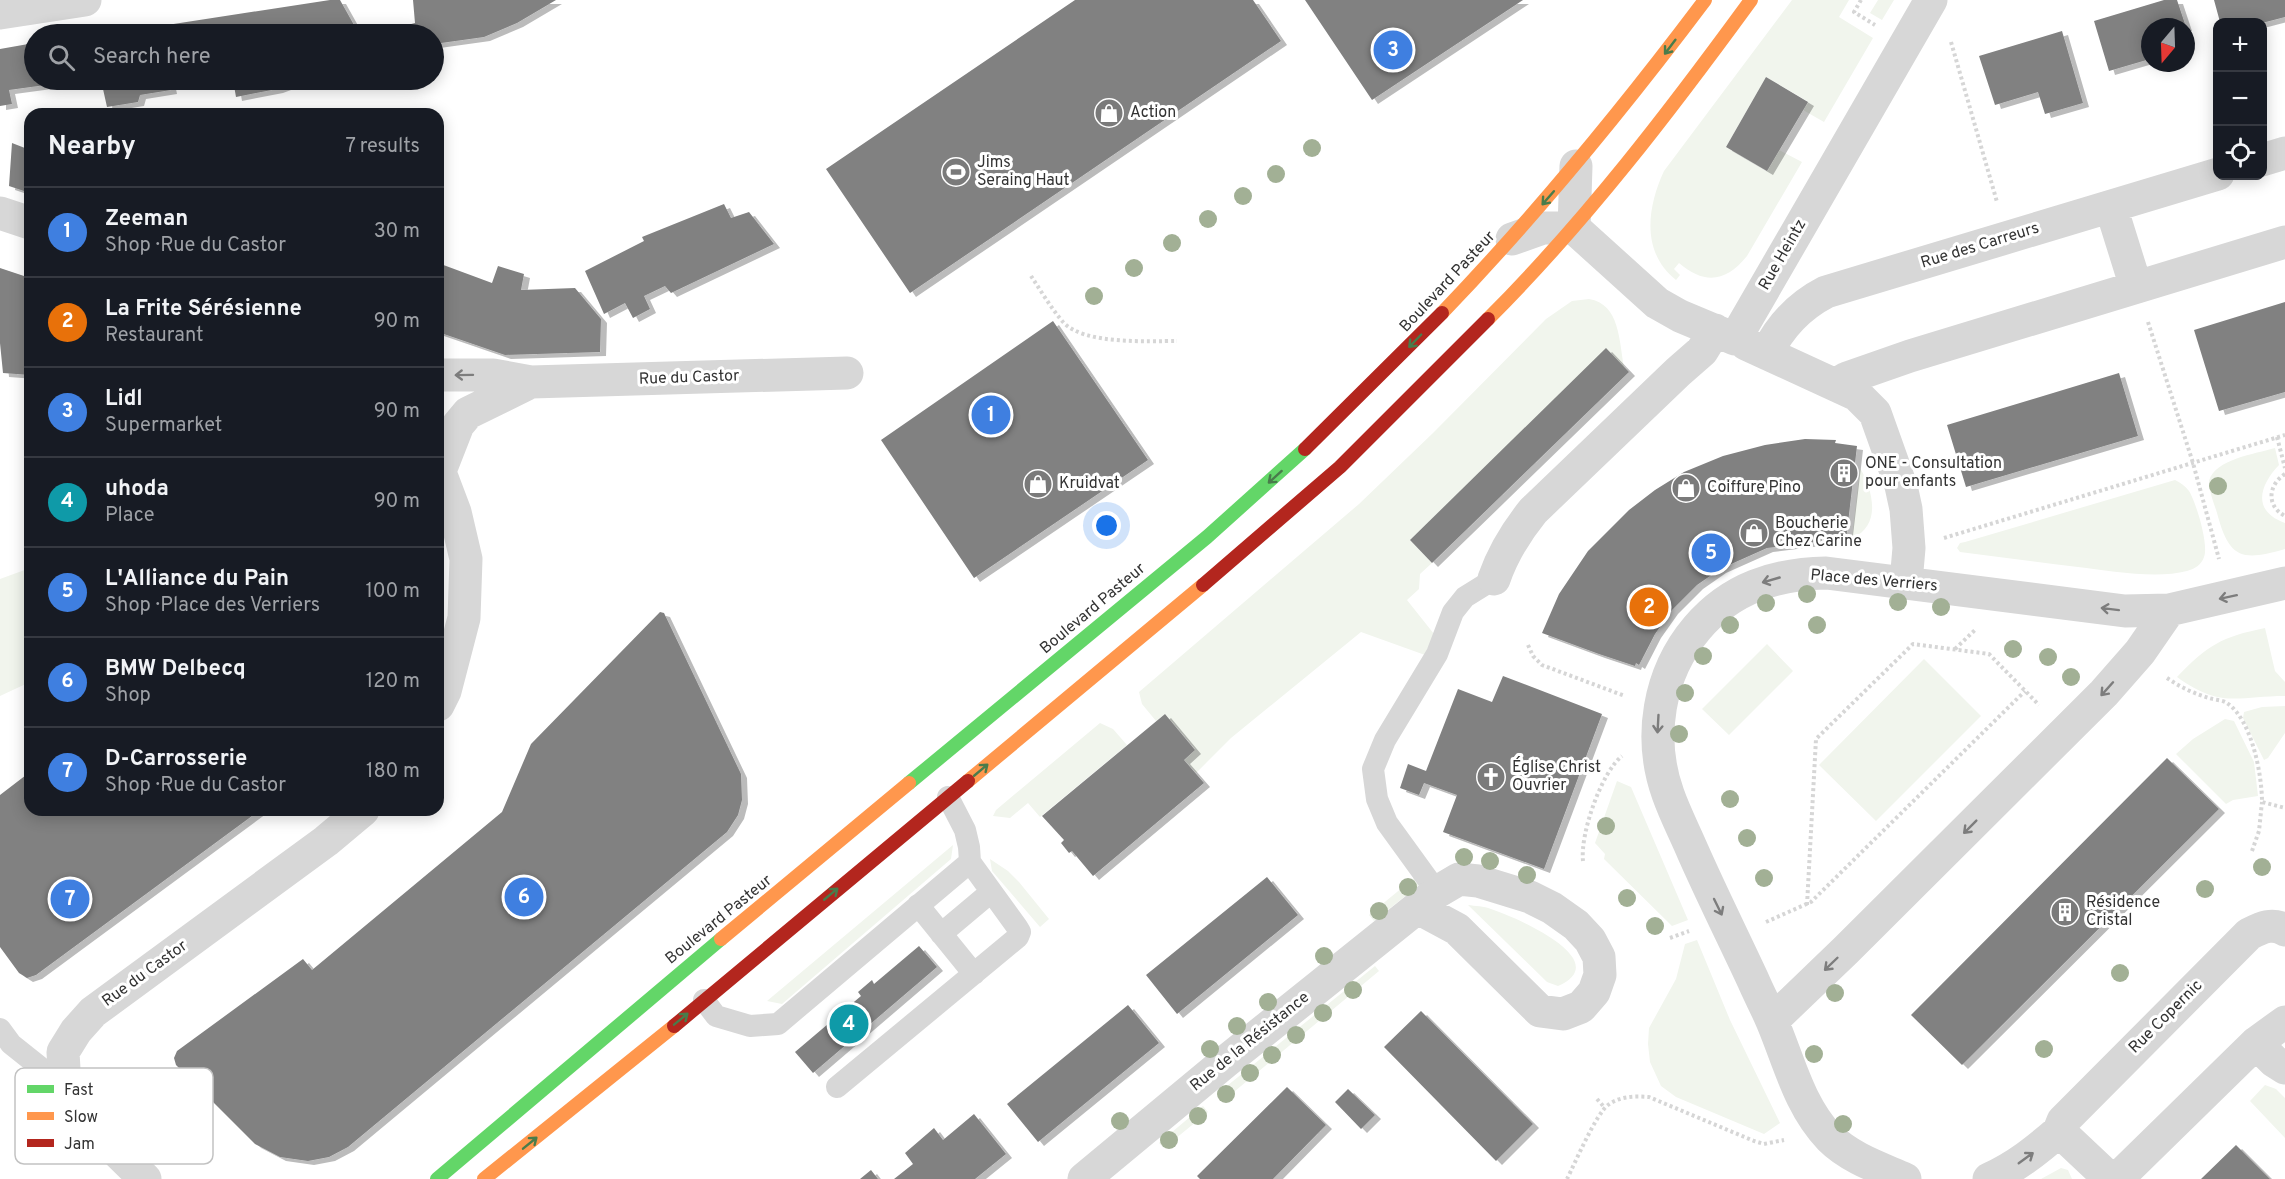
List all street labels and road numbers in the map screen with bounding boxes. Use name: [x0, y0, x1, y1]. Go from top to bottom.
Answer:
street label: Rue Heintz: [1755, 216, 1811, 294]
street label: Rue des Carreurs: [1918, 219, 2042, 273]
street label: Boulevard Pasteur: [1396, 227, 1500, 337]
street label: Rue du Castor: [638, 366, 740, 390]
street label: Boulevard Pasteur: [1036, 559, 1150, 659]
street label: Place des Verriers: [1809, 565, 1939, 597]
street label: Boulevard Pasteur: [662, 871, 776, 969]
street label: Rue du Castor: [98, 936, 192, 1012]
street label: Rue Copernic: [2125, 976, 2207, 1058]
street label: Rue de la Résistance: [1186, 988, 1314, 1096]

